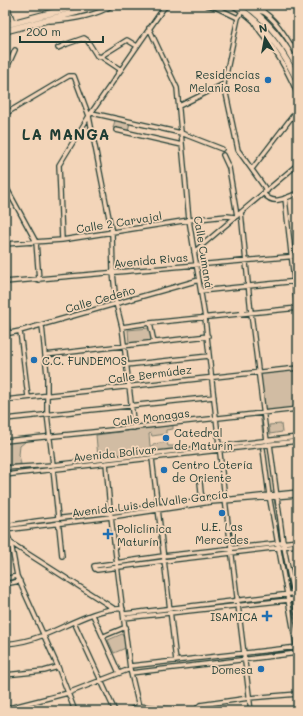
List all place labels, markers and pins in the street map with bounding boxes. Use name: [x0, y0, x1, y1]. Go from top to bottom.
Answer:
place label: Residencias Melania Rosa: [189, 67, 260, 95]
marker: Residencias Melania Rosa: [263, 75, 273, 85]
place label: C.C. FUNDEMOS: [42, 353, 127, 368]
marker: C.C. FUNDEMOS: [29, 355, 39, 365]
place label: Catedral de Maturín: [174, 425, 233, 453]
marker: Catedral de Maturín: [161, 433, 171, 443]
place label: Centro Lotería de Oriente: [172, 457, 253, 485]
marker: Centro Lotería de Oriente: [159, 465, 169, 475]
marker: U.E. Las Mercedes: [217, 508, 227, 518]
place label: U.E. Las Mercedes: [195, 519, 249, 547]
place label: Policlínica Maturín: [117, 521, 172, 549]
marker: Policlínica Maturín: [102, 528, 114, 540]
place label: ISAMICA: [210, 609, 258, 624]
marker: ISAMICA: [261, 610, 273, 622]
place label: Domesa: [211, 662, 253, 677]
marker: Domesa: [256, 664, 266, 674]

